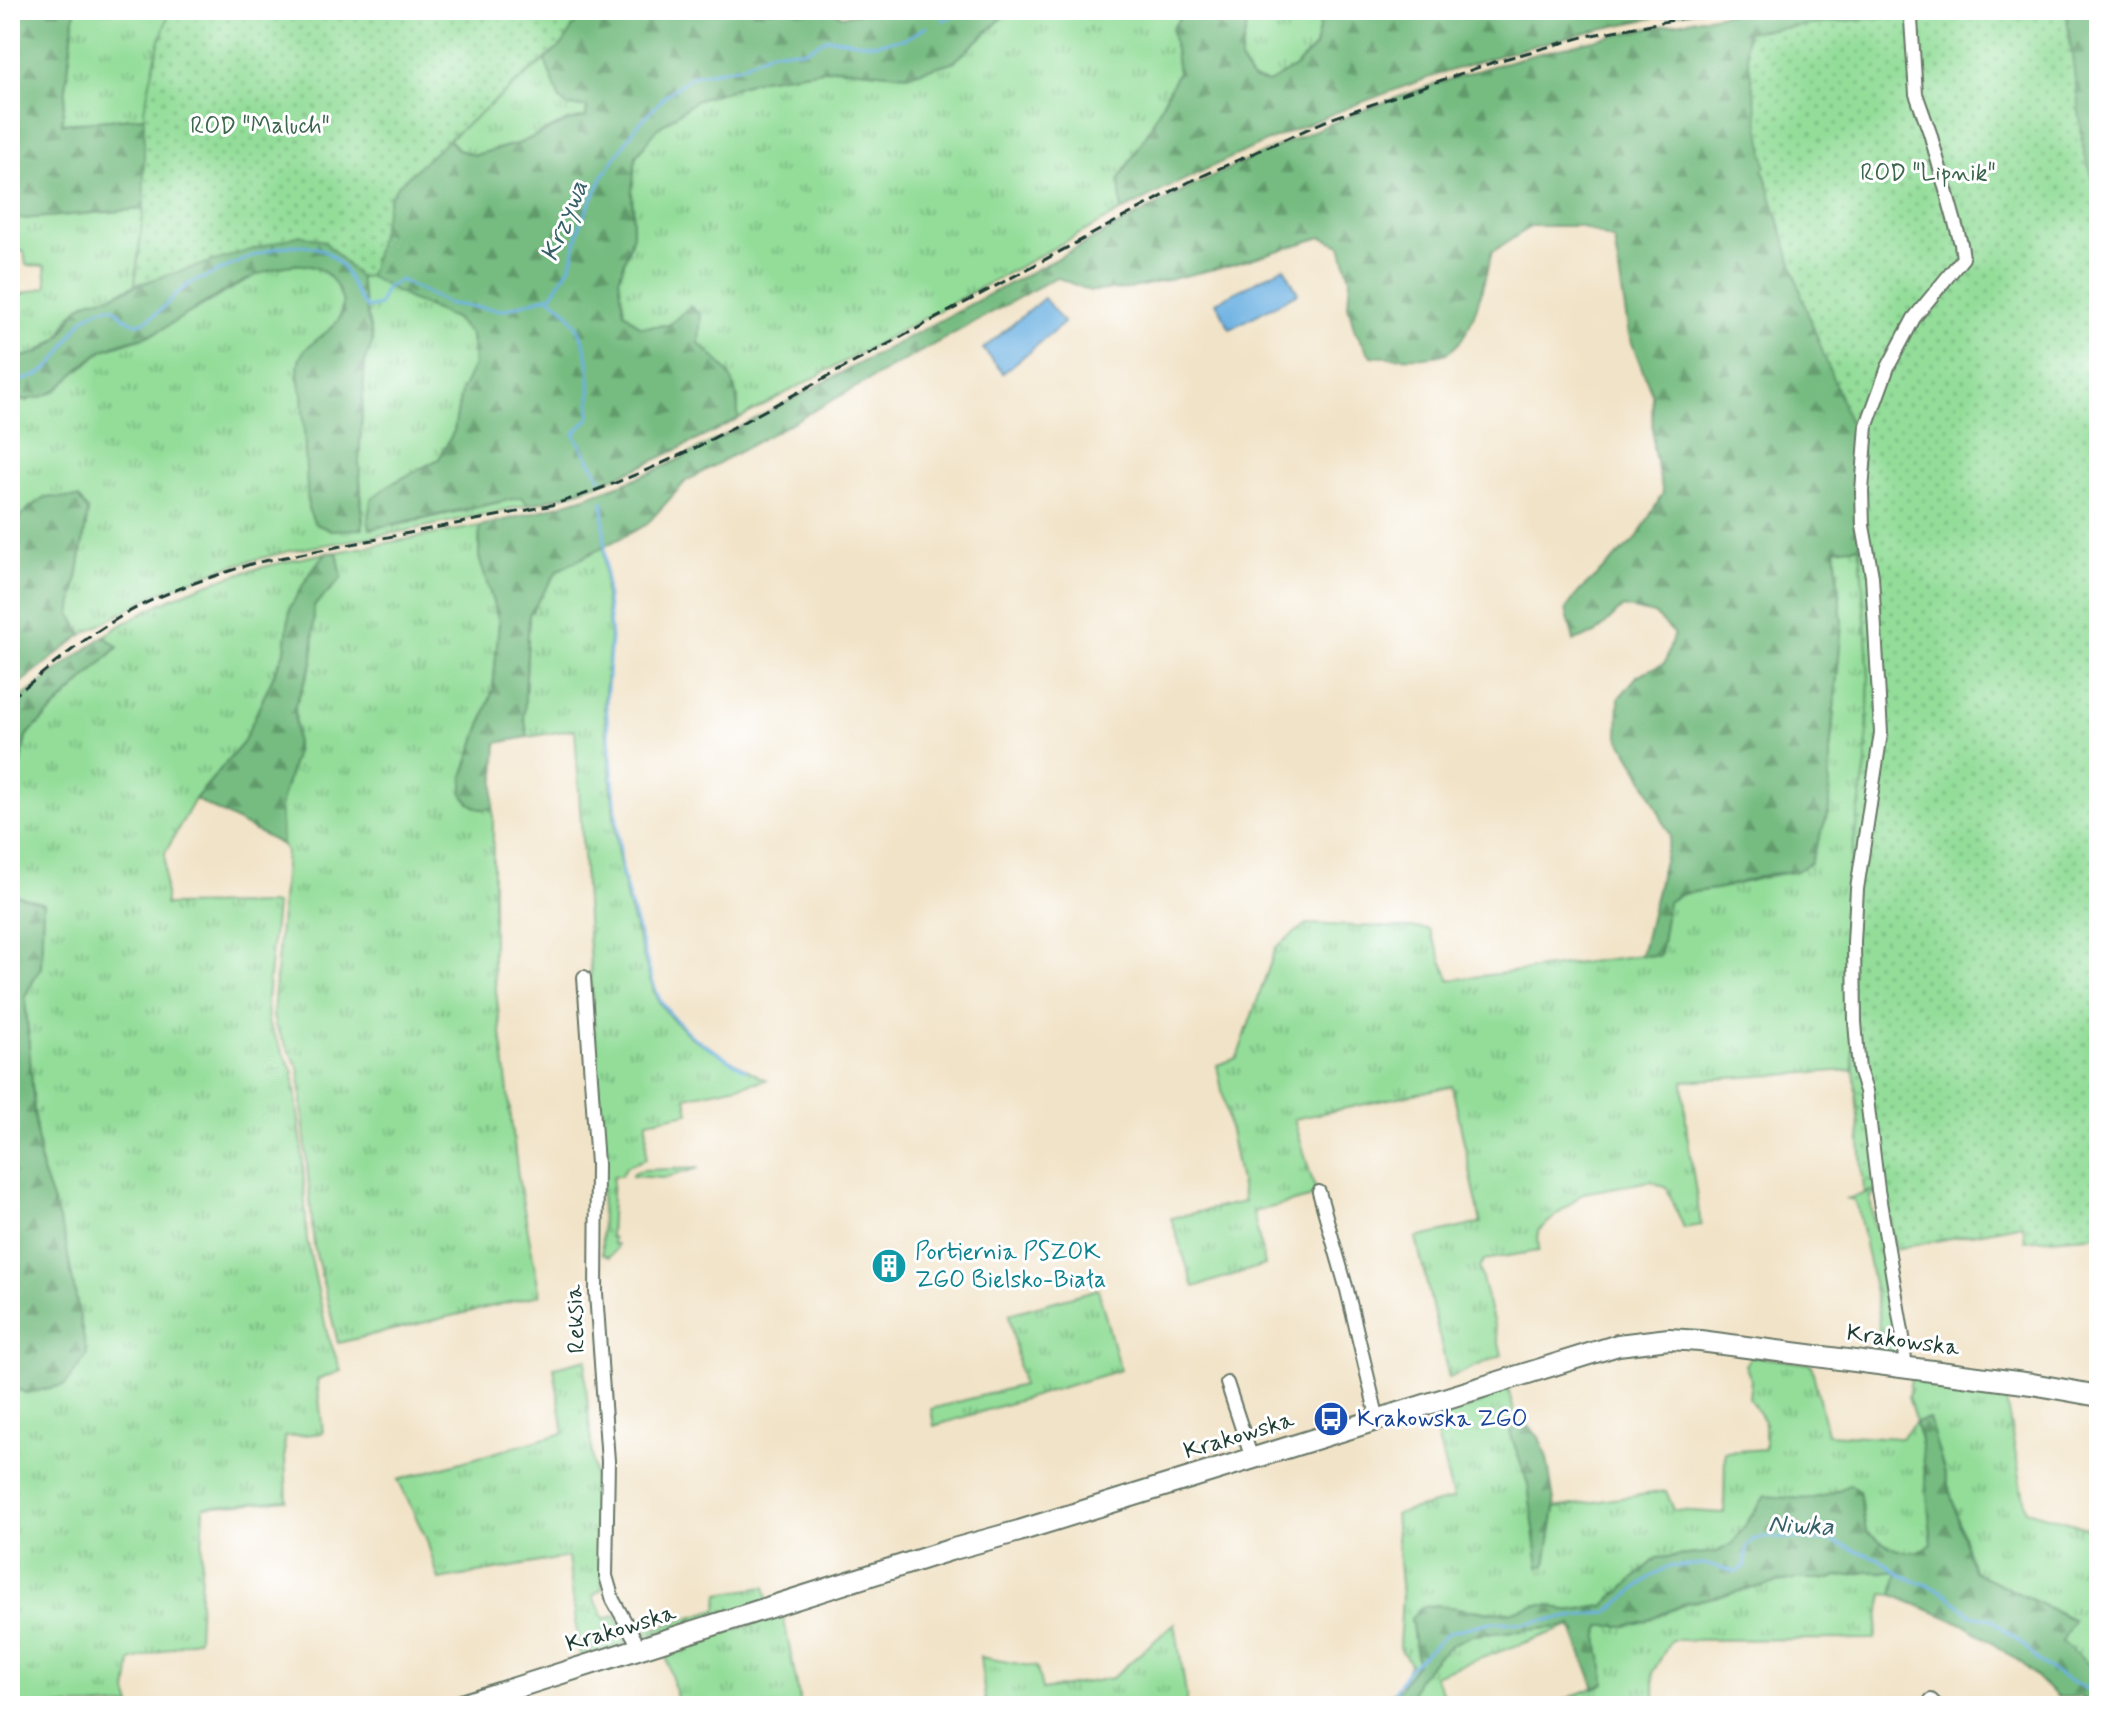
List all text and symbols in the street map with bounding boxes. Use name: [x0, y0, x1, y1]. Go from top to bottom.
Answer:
park label: ROD "Maluch": [190, 111, 330, 142]
park label: ROD "Lipnik": [1860, 158, 1996, 189]
water label: Krzywa: [533, 175, 597, 267]
place label: Portiernia PSZOK ZGO Bielsko-Biała: [915, 1237, 1106, 1296]
building icon: Portiernia PSZOK ZGO Bielsko-Biała: [870, 1247, 908, 1285]
street label: Reksia: [559, 1283, 593, 1354]
street label: Krakowska: [1844, 1318, 1962, 1364]
bus stop icon: Krakowska ZGO: [1312, 1400, 1350, 1438]
street label: Krakowska: [1180, 1404, 1299, 1467]
place label: Krakowska ZGO: [1357, 1404, 1528, 1435]
water label: Niwka: [1767, 1507, 1835, 1545]
street label: Krakowska: [562, 1597, 681, 1660]

